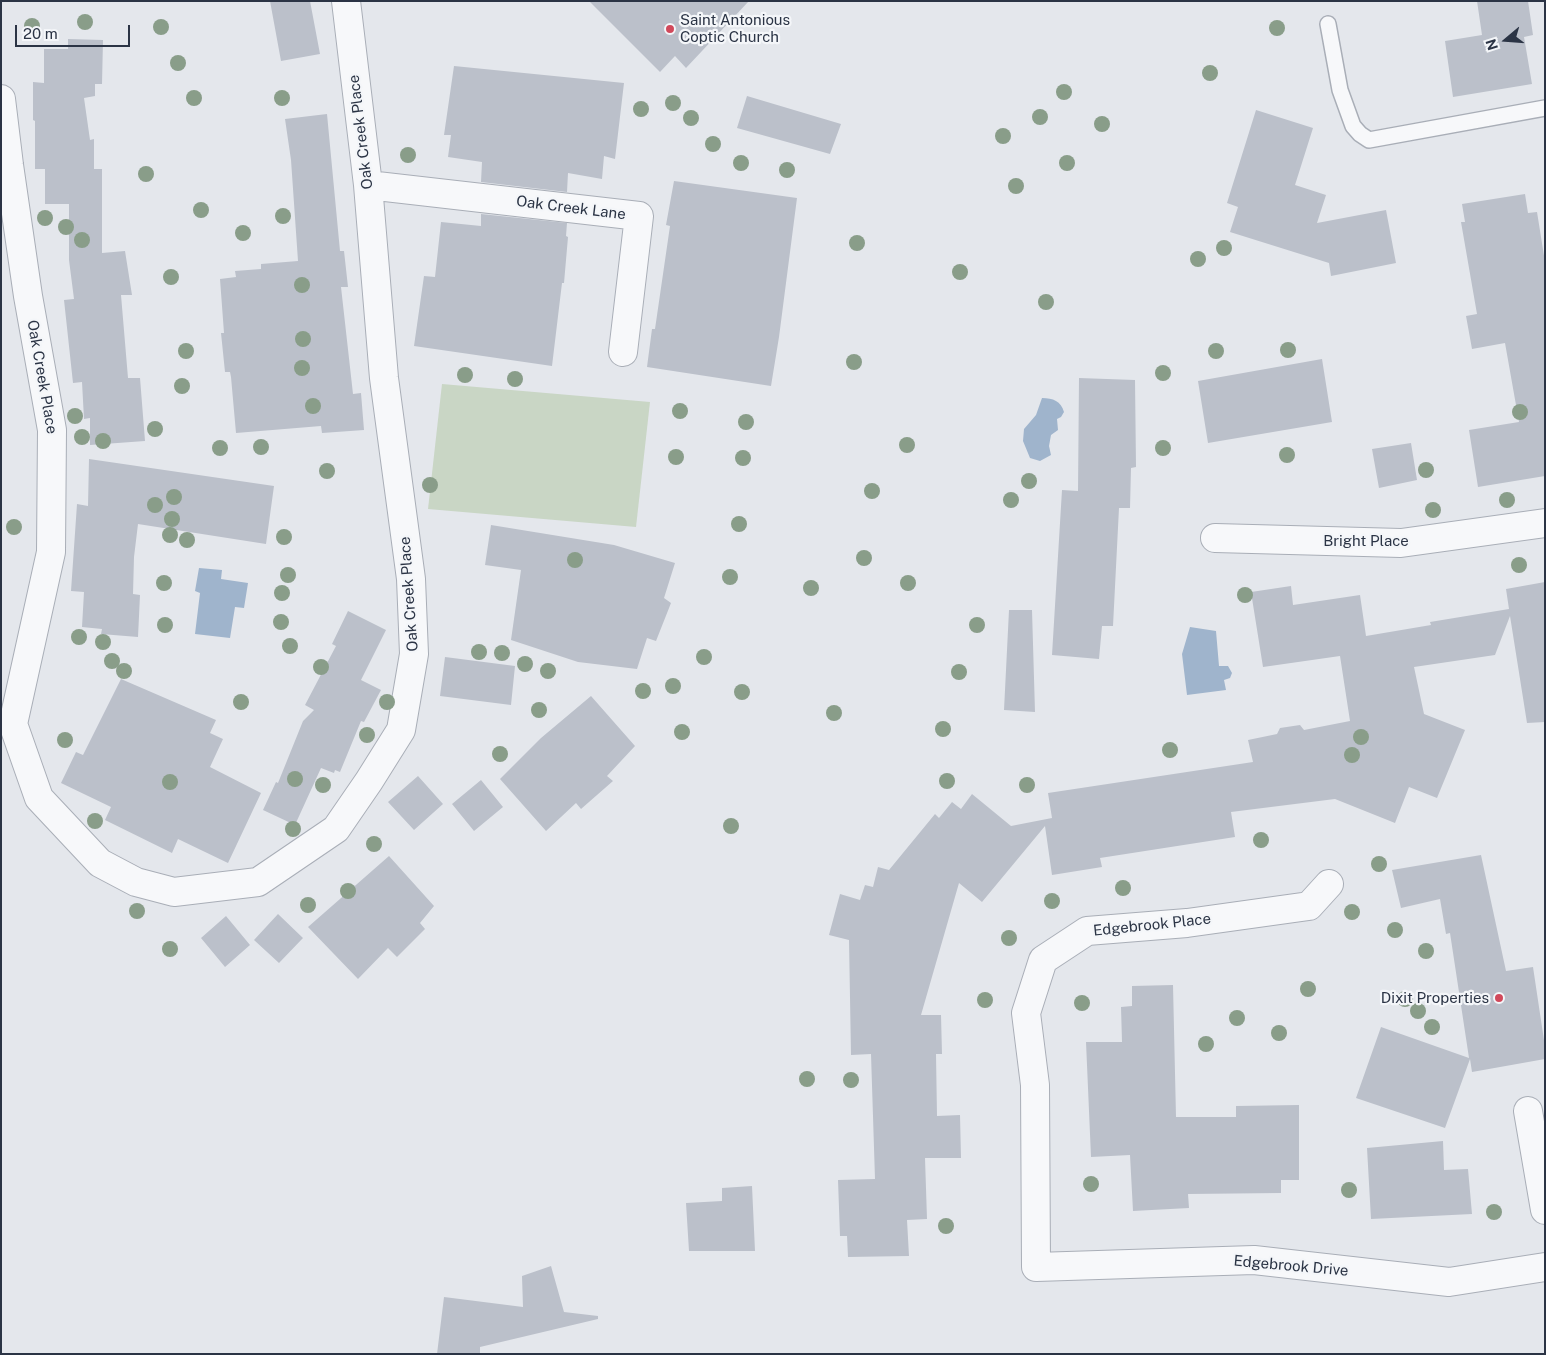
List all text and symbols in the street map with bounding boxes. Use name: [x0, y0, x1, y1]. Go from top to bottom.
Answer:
place label: Saint Antonious Coptic Church: [680, 11, 790, 46]
scale bar: [18, 15, 132, 47]
north arrow: [1481, 15, 1531, 65]
marker: Saint Antonious Coptic Church: [664, 23, 676, 35]
text: 20 m: [23, 25, 58, 42]
text: N: [1482, 37, 1501, 52]
street label: Oak Creek Place: [345, 74, 377, 190]
street label: Oak Creek Lane: [515, 192, 627, 224]
street label: Oak Creek Place: [23, 319, 61, 435]
street label: Bright Place: [1323, 532, 1409, 550]
street label: Oak Creek Place: [396, 536, 422, 652]
street label: Edgebrook Place: [1092, 910, 1212, 940]
place label: Dixit Properties: [1381, 989, 1489, 1007]
marker: Dixit Properties: [1493, 992, 1505, 1004]
street label: Edgebrook Drive: [1233, 1252, 1349, 1280]

